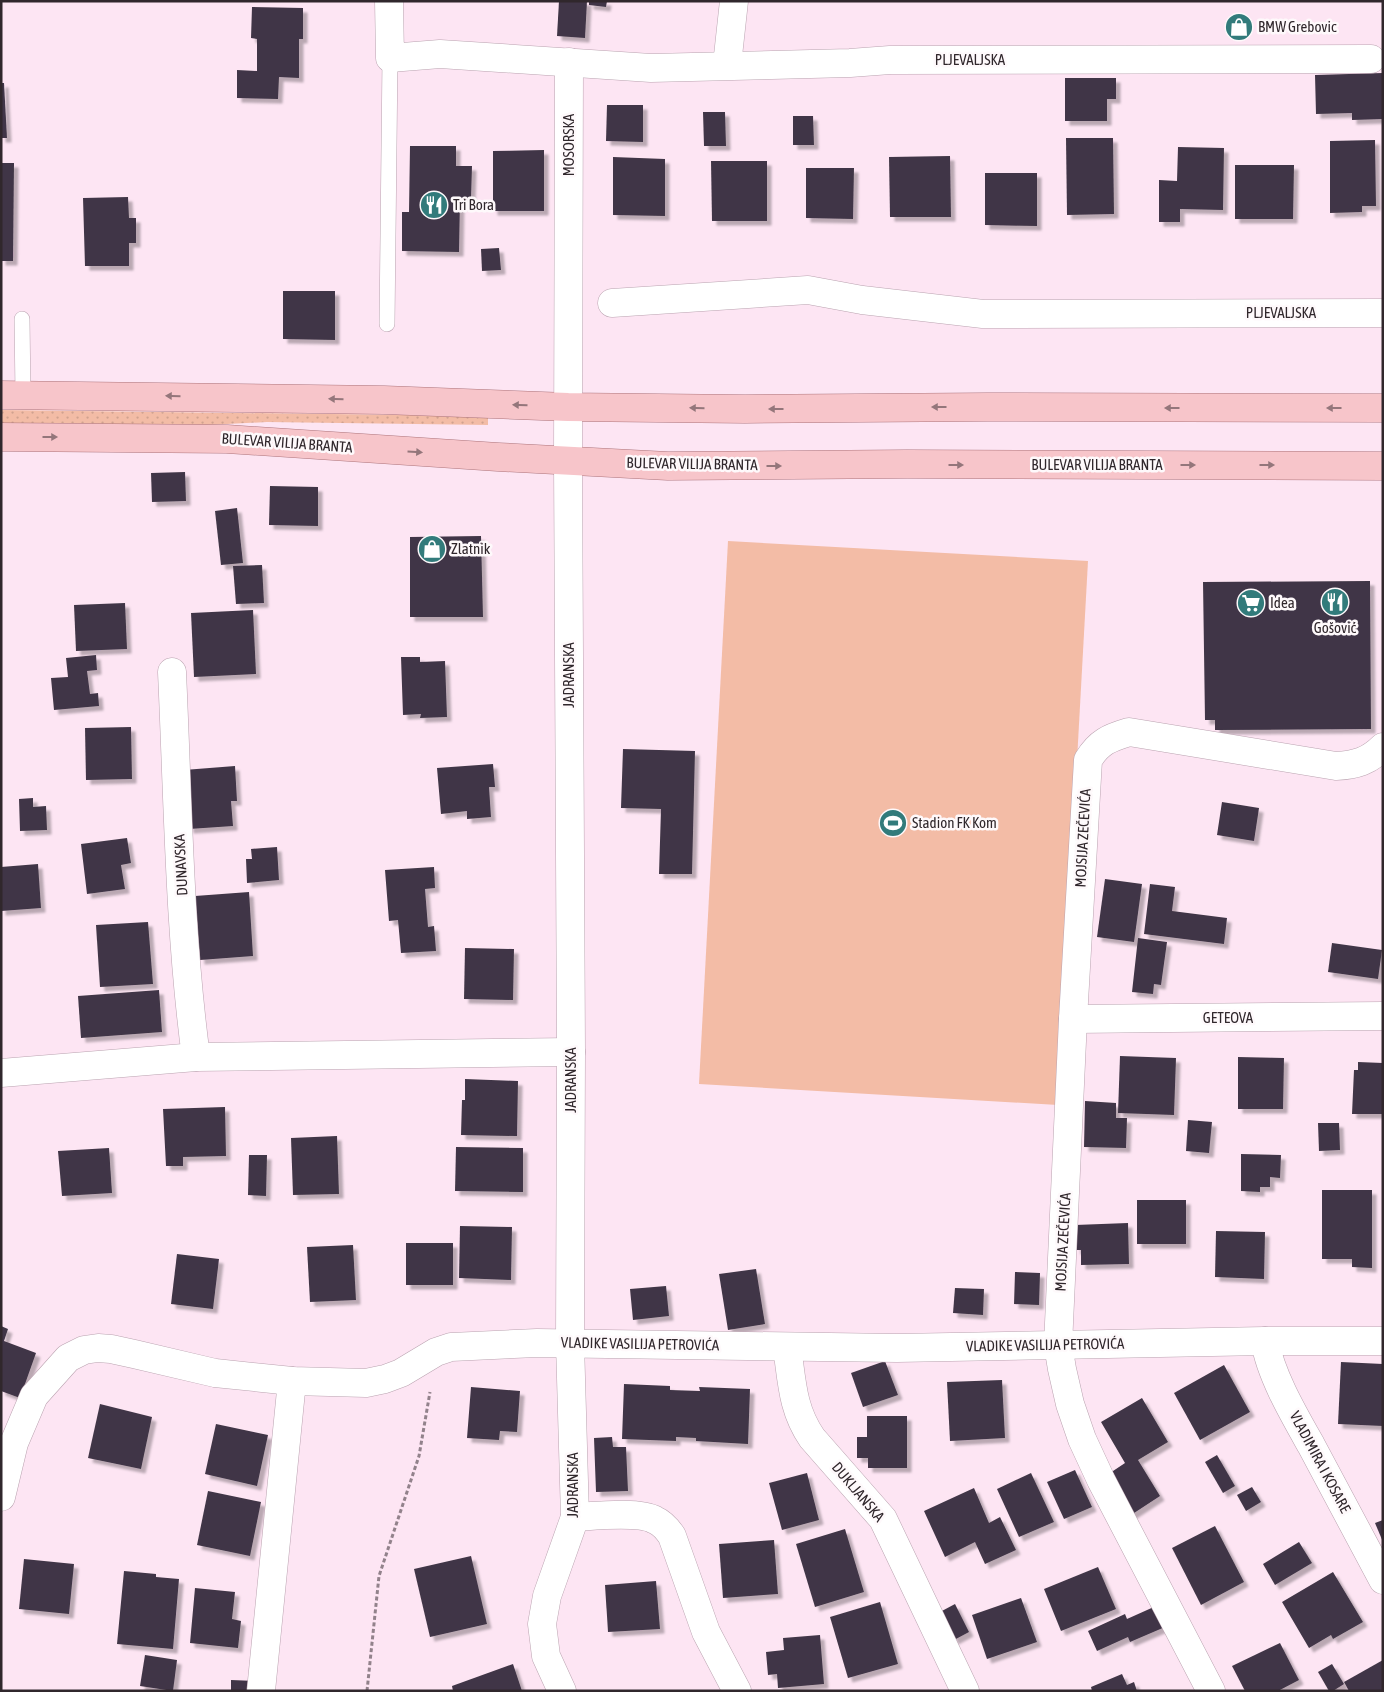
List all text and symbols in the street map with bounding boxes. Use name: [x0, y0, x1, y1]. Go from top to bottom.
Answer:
shop icon: BMW Grebovic: [1224, 12, 1254, 42]
place label: BMW Grebovic: [1258, 18, 1337, 35]
street label: PLJEVALJSKA: [935, 51, 1006, 68]
street label: MOSORSKA: [560, 113, 577, 176]
restaurant icon: Tri Bora: [419, 190, 449, 220]
place label: Tri Bora: [453, 196, 494, 213]
street label: PLJEVALJSKA: [1246, 304, 1317, 321]
one-way arrow: [165, 392, 181, 400]
one-way arrow: [327, 395, 343, 403]
one-way arrow: [512, 400, 528, 408]
one-way arrow: [930, 403, 946, 411]
one-way arrow: [688, 404, 704, 412]
one-way arrow: [1163, 404, 1179, 412]
one-way arrow: [1326, 404, 1342, 412]
one-way arrow: [768, 405, 784, 413]
street label: BULEVAR VILIJA BRANTA: [221, 429, 354, 456]
one-way arrow: [42, 433, 58, 441]
one-way arrow: [407, 448, 423, 456]
street label: BULEVAR VILIJA BRANTA: [626, 454, 758, 473]
street label: BULEVAR VILIJA BRANTA: [1031, 456, 1163, 473]
one-way arrow: [948, 461, 964, 469]
one-way arrow: [1181, 461, 1197, 469]
one-way arrow: [1259, 461, 1275, 469]
one-way arrow: [766, 462, 782, 470]
shop icon: Zlatnik: [417, 534, 447, 564]
place label: Zlatnik: [451, 540, 491, 557]
restaurant icon: Gošović: [1320, 587, 1350, 617]
supermarket icon: Idea: [1236, 588, 1266, 618]
place label: Idea: [1270, 594, 1295, 611]
place label: Gošović: [1314, 619, 1357, 636]
street label: JADRANSKA: [560, 642, 577, 708]
street label: MOJSIJA ZEČEVIĆA: [1071, 787, 1094, 888]
sports icon: Stadion FK Kom: [878, 808, 908, 838]
place label: Stadion FK Kom: [912, 814, 997, 831]
street label: DUNAVSKA: [170, 833, 191, 896]
street label: GETEOVA: [1203, 1009, 1254, 1026]
street label: JADRANSKA: [562, 1047, 579, 1113]
street label: MOJSIJA ZEČEVIĆA: [1051, 1191, 1074, 1292]
street label: VLADIKE VASILIJA PETROVIĆA: [561, 1334, 720, 1353]
street label: VLADIKE VASILIJA PETROVIĆA: [966, 1335, 1125, 1354]
street label: VLADIMIRA I KOSARE: [1287, 1408, 1355, 1516]
street label: JADRANSKA: [564, 1452, 581, 1518]
street label: DUKLJANSKA: [829, 1458, 889, 1525]

